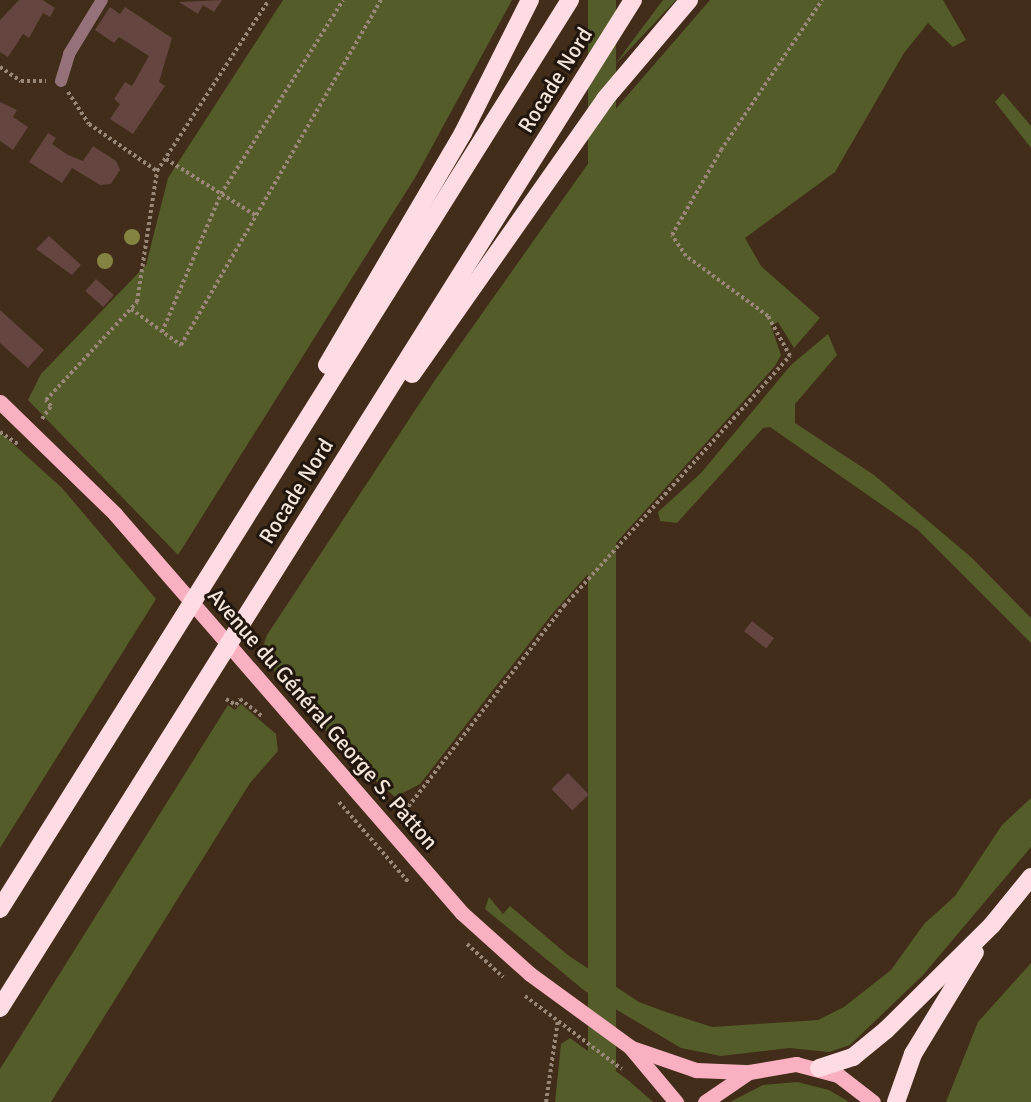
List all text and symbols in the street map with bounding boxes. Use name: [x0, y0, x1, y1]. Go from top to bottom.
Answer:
street label: Rocade Nord: [512, 22, 598, 138]
street label: Rocade Nord: [253, 433, 339, 549]
street label: Avenue du Général George S. Patton: [202, 583, 444, 855]

